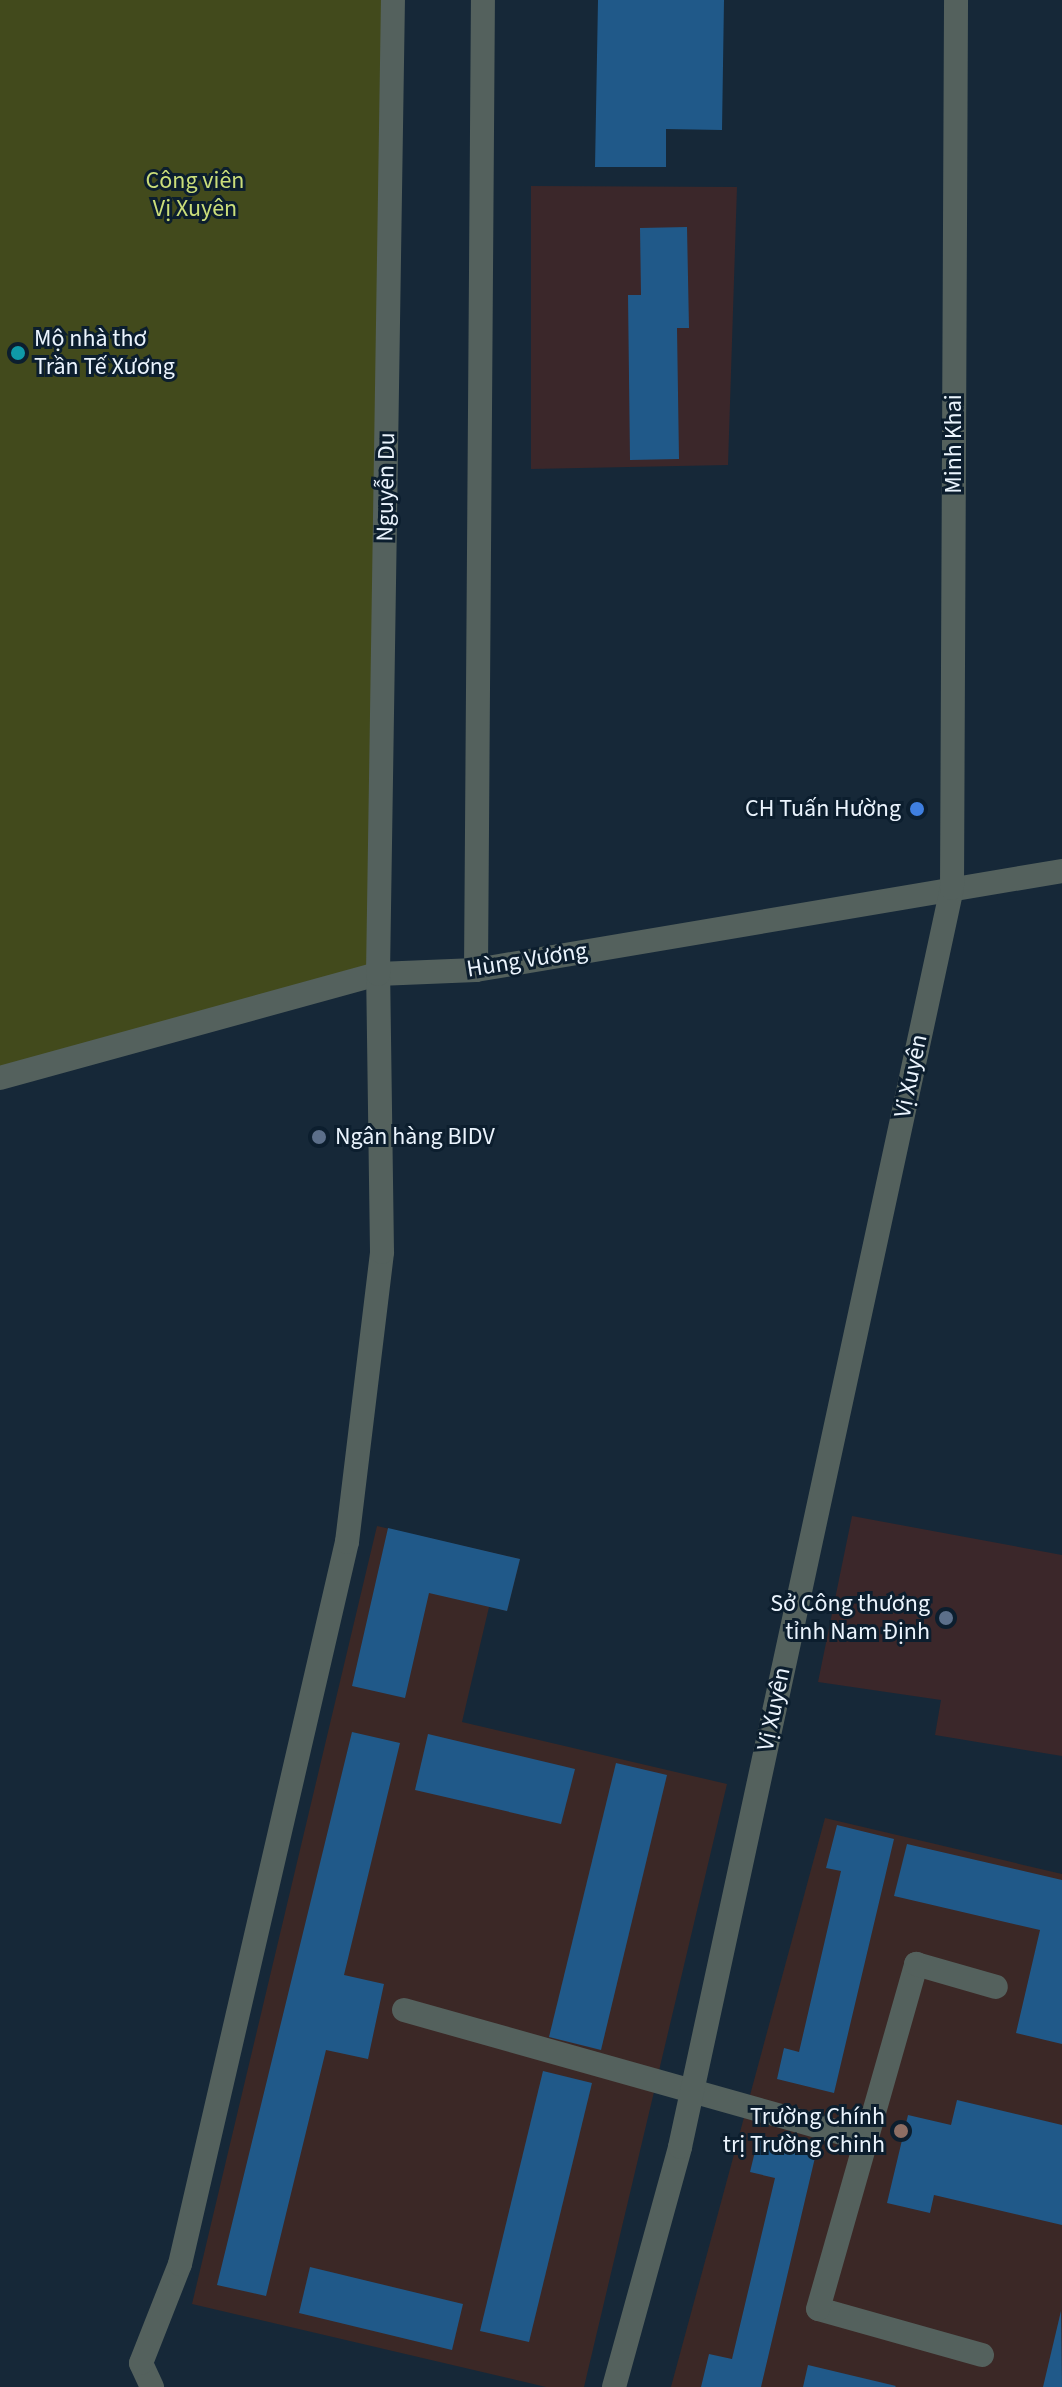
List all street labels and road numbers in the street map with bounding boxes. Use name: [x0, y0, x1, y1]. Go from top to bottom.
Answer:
street label: Minh Khai: [940, 394, 968, 494]
street label: Nguyễn Du: [371, 432, 401, 542]
street label: Hùng Vương: [465, 936, 589, 984]
street label: Vị Xuyên: [888, 1032, 934, 1120]
street label: Vị Xuyên: [751, 1665, 797, 1753]

